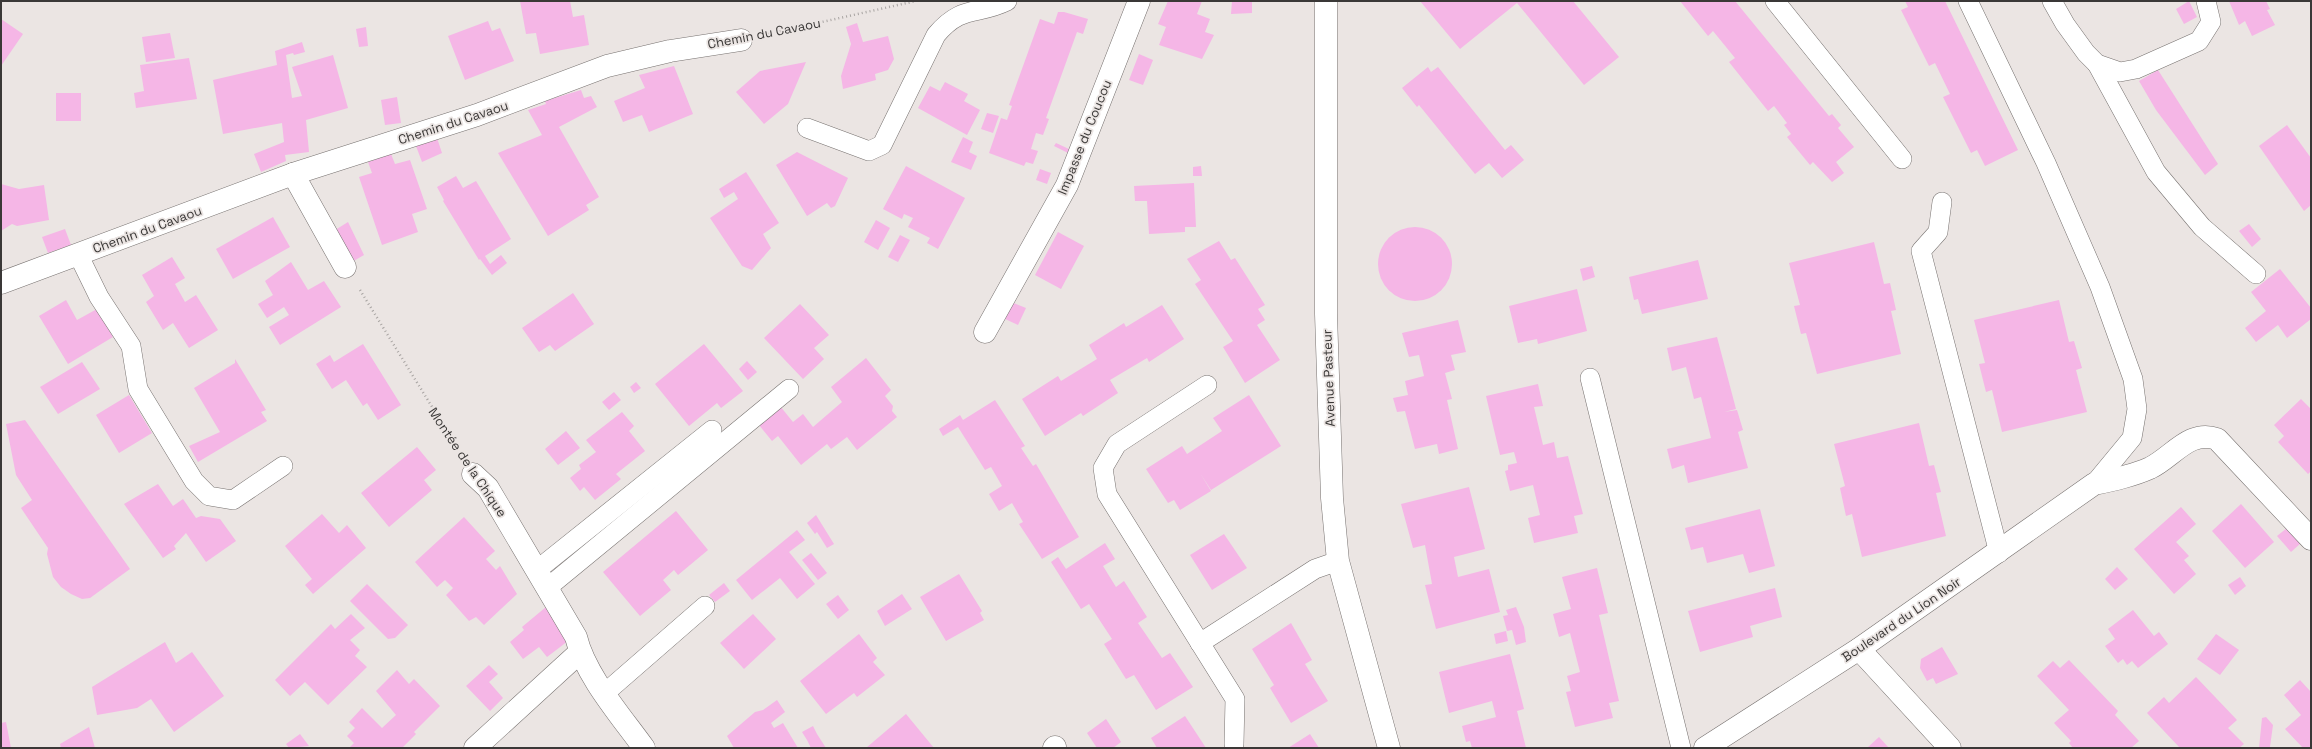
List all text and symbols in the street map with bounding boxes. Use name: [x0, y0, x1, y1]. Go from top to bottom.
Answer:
street label: Chemin du Cavaou: [706, 14, 822, 53]
street label: Impasse du Coucou: [1054, 77, 1115, 197]
street label: Chemin du Cavaou: [396, 97, 510, 148]
street label: Chemin du Cavaou: [90, 202, 204, 257]
street label: Avenue Pasteur: [1318, 329, 1339, 427]
street label: Montée de la Chique: [425, 404, 511, 520]
street label: Boulevard du Lion Noir: [1839, 573, 1964, 666]

